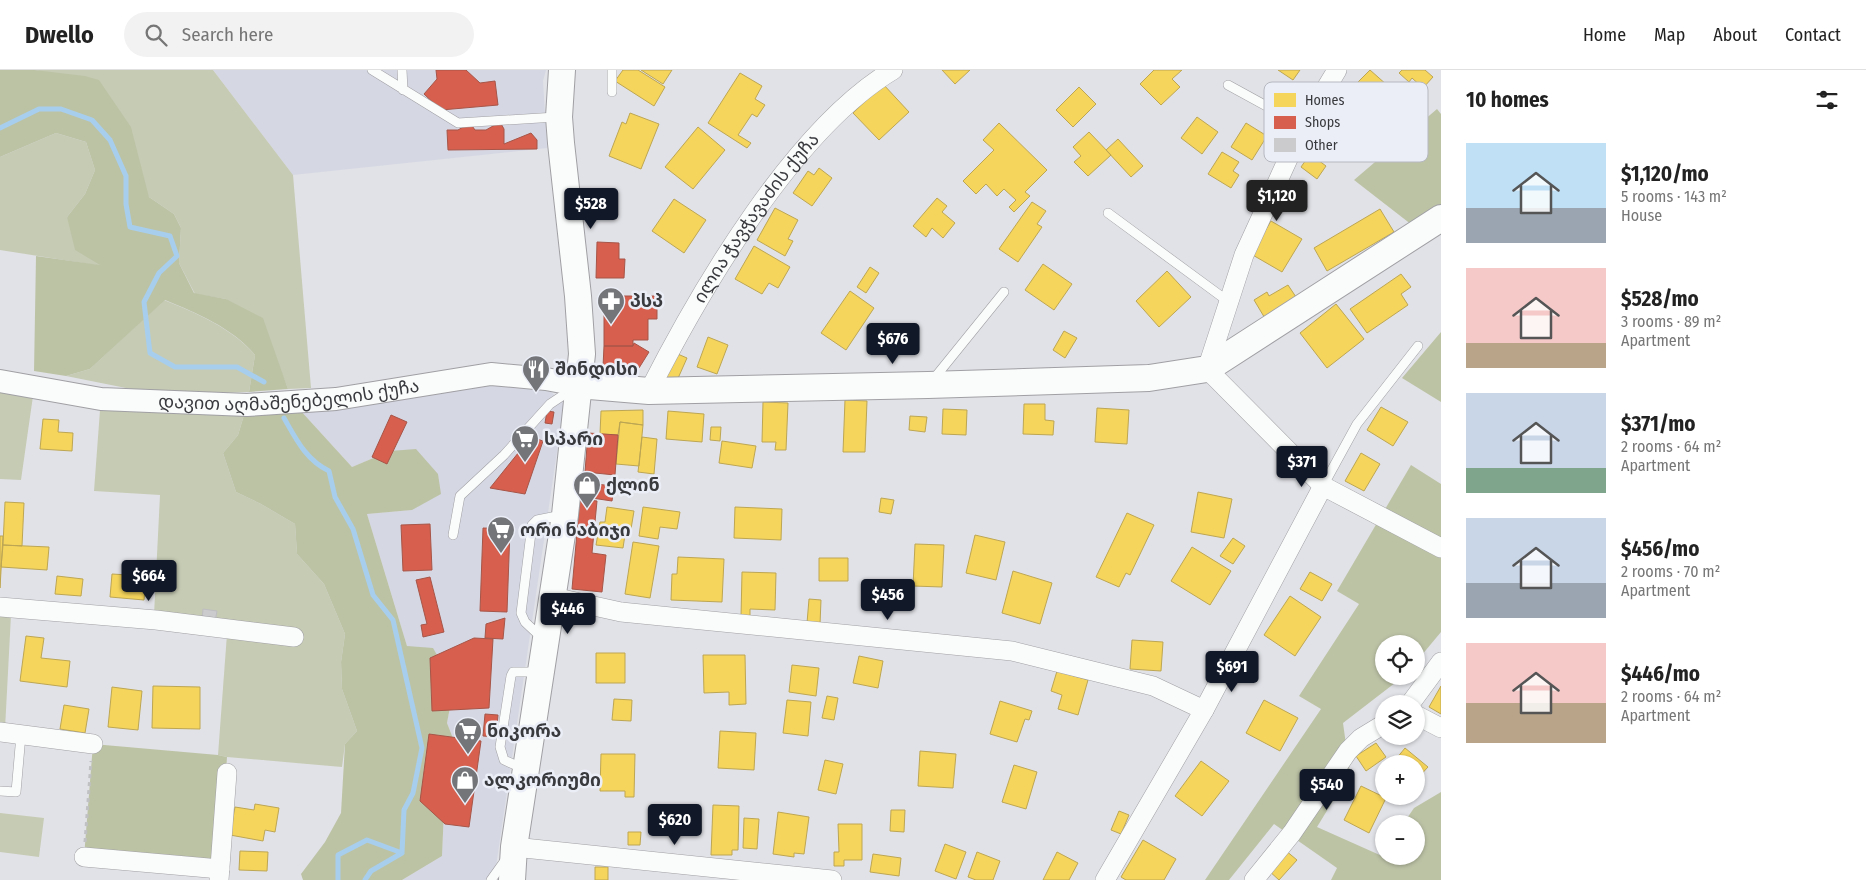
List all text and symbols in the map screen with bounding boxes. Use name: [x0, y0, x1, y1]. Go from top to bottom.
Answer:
search box: [124, 12, 474, 57]
text: Dwello: [25, 21, 94, 49]
icon: search: [142, 21, 170, 49]
text: Search here: [182, 23, 273, 46]
text: Home: [1583, 24, 1626, 46]
text: Map: [1654, 24, 1685, 46]
text: About: [1713, 24, 1757, 46]
text: Contact: [1785, 24, 1841, 46]
legend: [1264, 82, 1428, 162]
icon: filters: [1813, 86, 1841, 114]
text: 10 homes: [1466, 87, 1549, 113]
text: Homes: [1305, 92, 1345, 109]
text: Shops: [1305, 114, 1340, 131]
street label: ილია ჭავჭავაძის ქუჩა: [689, 129, 824, 307]
text: Other: [1305, 137, 1338, 154]
text: $1,120/mo: [1621, 161, 1709, 187]
icon: home: [1506, 163, 1566, 223]
pin: $1,120: [1236, 180, 1318, 222]
text: $1,120: [1257, 186, 1297, 205]
text: 5 rooms · 143 m²: [1621, 187, 1727, 206]
pin: $528: [561, 188, 621, 230]
text: $528: [575, 194, 607, 213]
text: House: [1621, 206, 1662, 225]
pharmacy icon: პსპ: [596, 286, 626, 325]
text: $528/mo: [1621, 286, 1699, 312]
icon: home: [1506, 288, 1566, 348]
place label: პსპ: [630, 290, 663, 312]
text: 3 rooms · 89 m²: [1621, 312, 1721, 331]
pin: $676: [863, 322, 923, 365]
text: $676: [878, 329, 908, 348]
text: Apartment: [1621, 331, 1690, 350]
restaurant icon: შინდისი: [521, 354, 551, 393]
place label: შინდისი: [555, 358, 638, 380]
street label: დავით აღმაშენებელის ქუჩა: [158, 375, 421, 416]
text: $371/mo: [1621, 411, 1695, 437]
icon: home: [1506, 413, 1566, 473]
supermarket icon: სპარი: [510, 424, 540, 463]
place label: სპარი: [544, 428, 603, 450]
text: 2 rooms · 64 m²: [1621, 437, 1721, 456]
pin: $371: [1272, 446, 1332, 488]
text: $371: [1288, 452, 1316, 471]
text: Apartment: [1621, 456, 1690, 475]
shop icon: ქლინ: [572, 470, 602, 509]
place label: ქლინ: [606, 474, 660, 496]
supermarket icon: ორი ნაბიჯი: [486, 515, 516, 554]
place label: ორი ნაბიჯი: [520, 519, 631, 541]
text: $456/mo: [1621, 536, 1699, 562]
icon: home: [1506, 538, 1566, 598]
pin: $664: [119, 560, 179, 602]
text: 2 rooms · 70 m²: [1621, 562, 1720, 581]
text: $664: [133, 566, 165, 585]
pin: $456: [858, 578, 918, 621]
text: Apartment: [1621, 581, 1690, 600]
text: $456: [872, 585, 904, 604]
pin: $446: [538, 592, 598, 635]
text: $446: [552, 599, 584, 618]
map controls: [1375, 635, 1425, 865]
button: locate: [1375, 635, 1425, 685]
pin: $691: [1202, 650, 1262, 693]
text: $691: [1217, 657, 1247, 676]
text: $446/mo: [1621, 661, 1700, 687]
icon: home: [1506, 663, 1566, 723]
text: 2 rooms · 64 m²: [1621, 687, 1721, 706]
button: layers: [1375, 695, 1425, 745]
text: Apartment: [1621, 706, 1690, 725]
supermarket icon: ნიკორა: [453, 716, 483, 755]
place label: ნიკორა: [487, 720, 561, 742]
button: +: [1375, 755, 1425, 805]
shop icon: ალკორიუმი: [450, 765, 480, 804]
pin: $540: [1297, 768, 1357, 811]
place label: ალკორიუმი: [484, 769, 601, 791]
text: $540: [1311, 775, 1343, 794]
pin: $620: [645, 804, 705, 846]
text: $620: [659, 810, 691, 829]
button: −: [1375, 815, 1425, 865]

